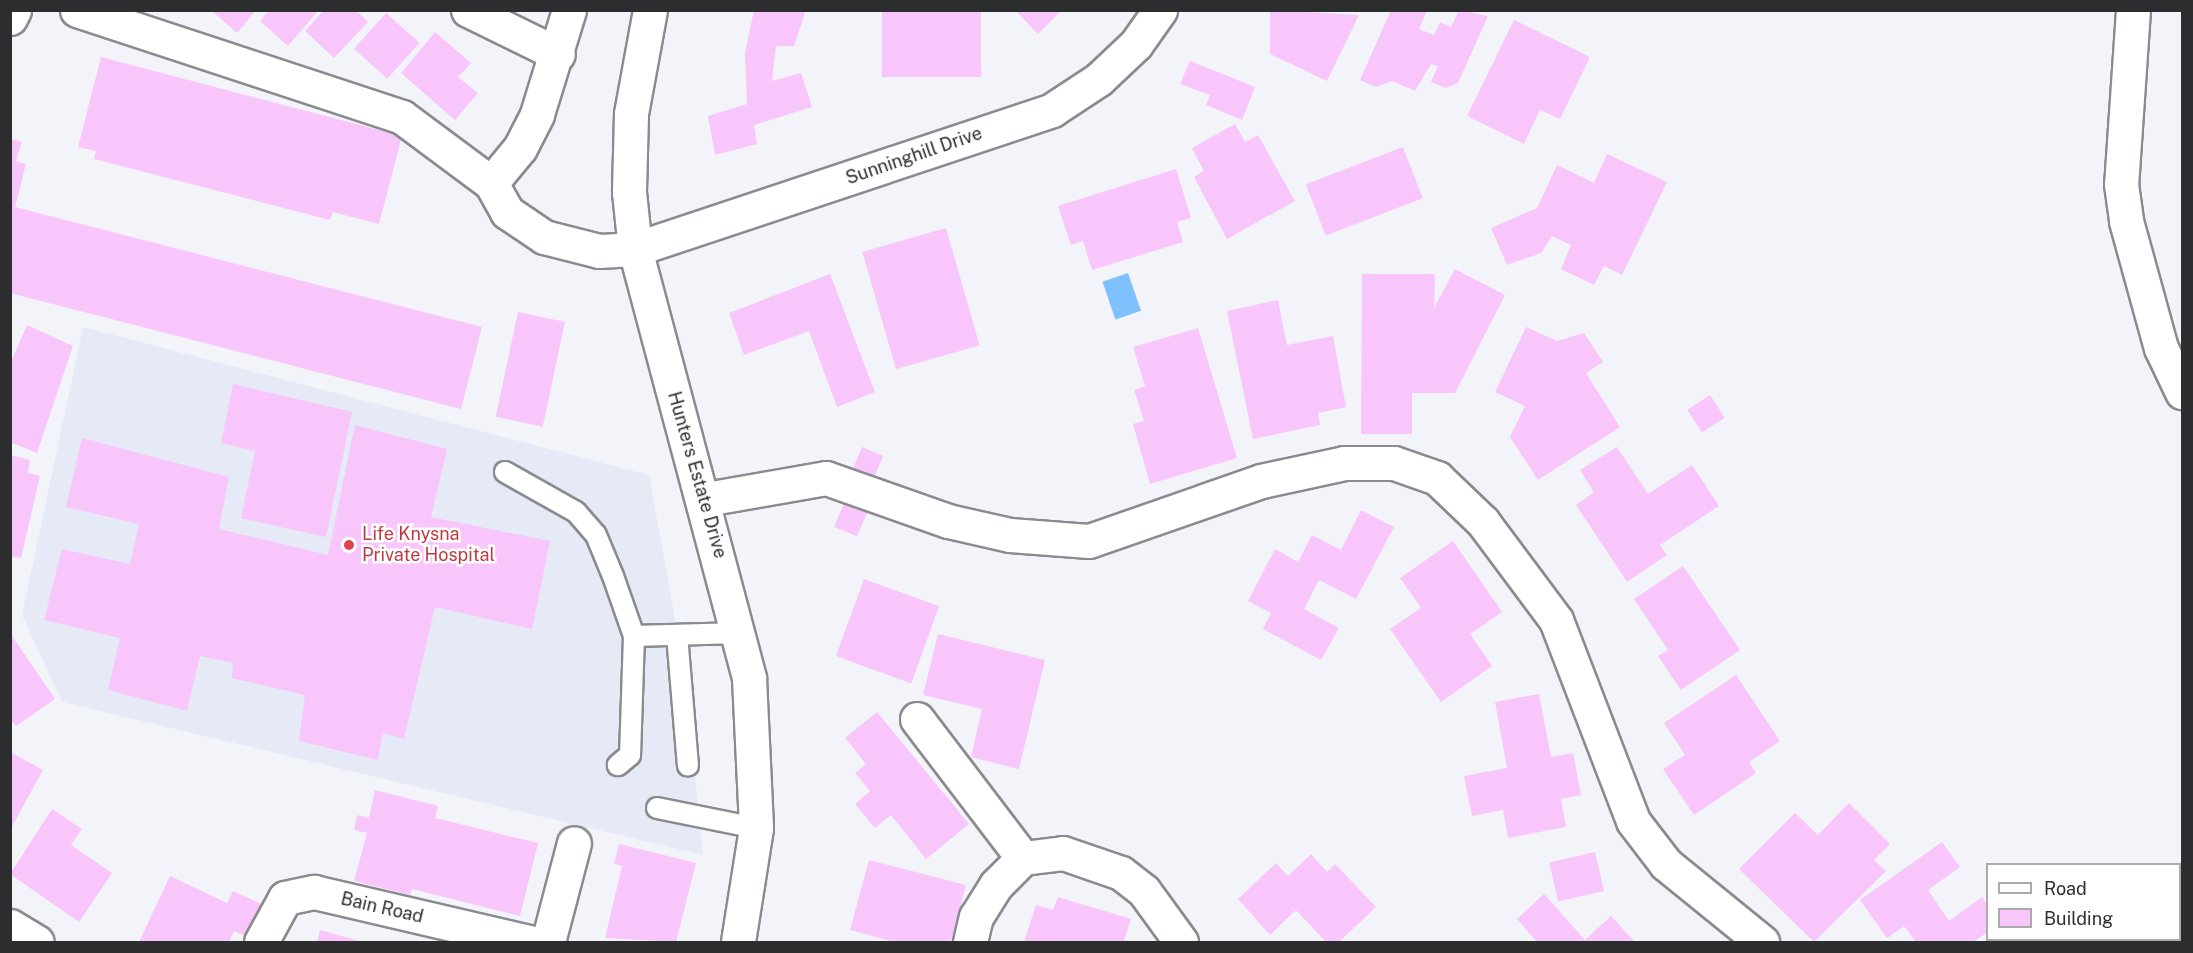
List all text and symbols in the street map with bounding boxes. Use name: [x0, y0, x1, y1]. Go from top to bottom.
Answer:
street label: Sunninghill Drive: [843, 123, 985, 189]
street label: Hunters Estate Drive: [663, 389, 731, 561]
place label: Life Knysna Private Hospital: [362, 524, 495, 566]
marker: Life Knysna Private Hospital: [340, 536, 358, 554]
legend: [1986, 863, 2181, 941]
text: Road: [2044, 878, 2087, 899]
street label: Bain Road: [339, 888, 425, 928]
text: Building: [2044, 908, 2113, 929]

